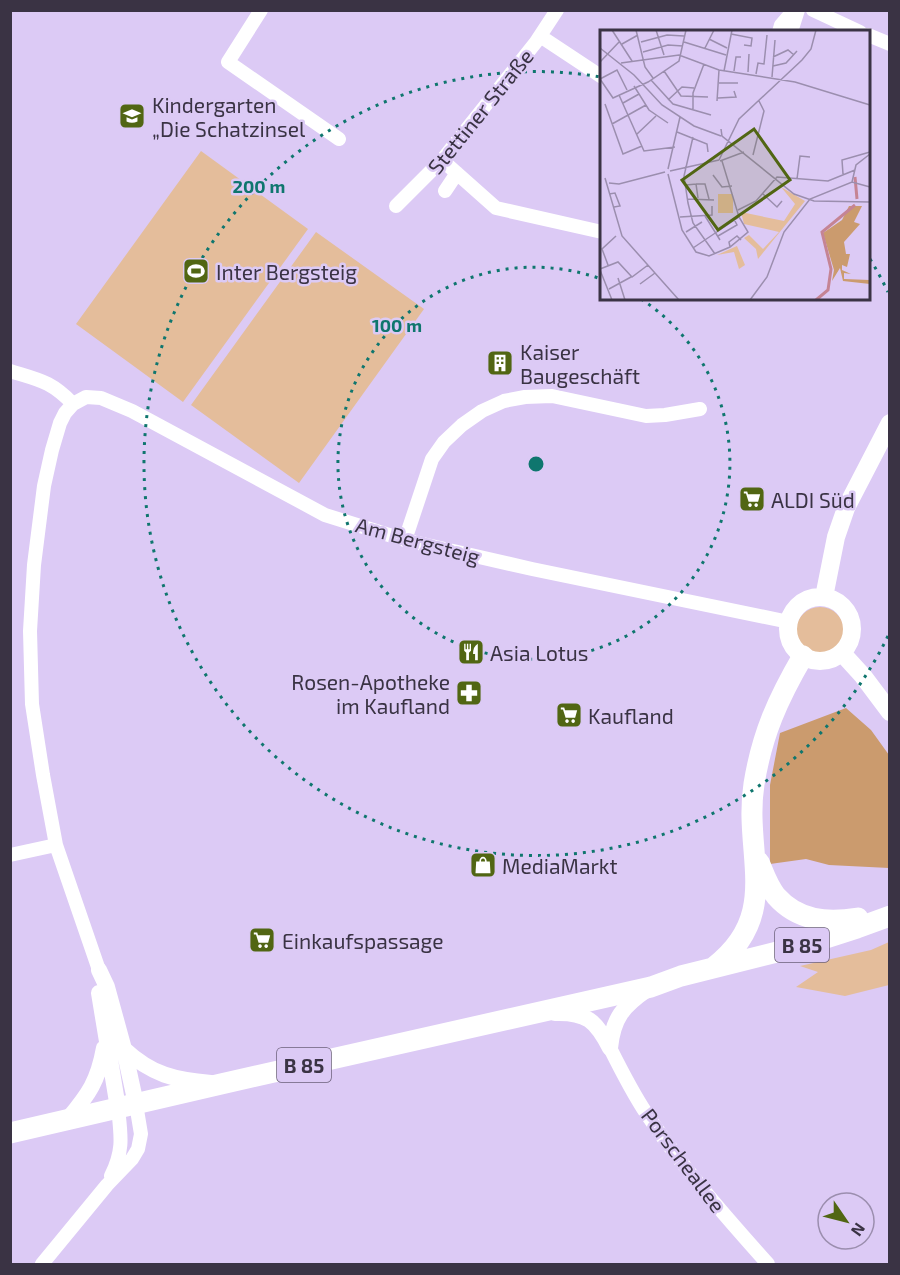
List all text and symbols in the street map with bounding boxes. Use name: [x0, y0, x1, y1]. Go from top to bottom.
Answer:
inset map: [600, 30, 870, 300]
street label: Stettiner Straße: [422, 44, 538, 178]
place label: Kindergarten „Die Schatzinsel: [152, 92, 306, 141]
school or university icon: Kindergarten „Die Schatzinsel: [117, 101, 147, 131]
text: 200 m: [233, 175, 285, 197]
sports icon: Inter Bergsteig: [181, 256, 211, 286]
place label: Inter Bergsteig: [216, 259, 357, 284]
text: 100 m: [372, 314, 422, 336]
place label: Kaiser Baugeschäft: [520, 339, 640, 388]
building icon: Kaiser Baugeschäft: [485, 348, 515, 378]
centre of rings: [526, 454, 546, 474]
supermarket icon: ALDI Süd: [737, 484, 767, 514]
place label: ALDI Süd: [771, 487, 855, 512]
street label: Am Bergsteig: [353, 511, 483, 569]
restaurant icon: Asia Lotus: [456, 637, 486, 667]
place label: Asia Lotus: [490, 640, 588, 665]
place label: Rosen-Apotheke im Kaufland: [291, 669, 450, 718]
pharmacy icon: Rosen-Apotheke im Kaufland: [454, 678, 484, 708]
supermarket icon: Kaufland: [554, 700, 584, 730]
place label: Kaufland: [588, 703, 674, 728]
shop icon: MediaMarkt: [468, 850, 498, 880]
place label: MediaMarkt: [502, 853, 618, 878]
supermarket icon: Einkaufspassage: [247, 925, 277, 955]
place label: Einkaufspassage: [282, 928, 444, 953]
road number: B 85: [775, 928, 829, 962]
road number: B 85: [277, 1048, 331, 1082]
street label: Porscheallee: [637, 1103, 731, 1217]
north arrow: [816, 1191, 876, 1251]
text: N: [848, 1220, 870, 1240]

